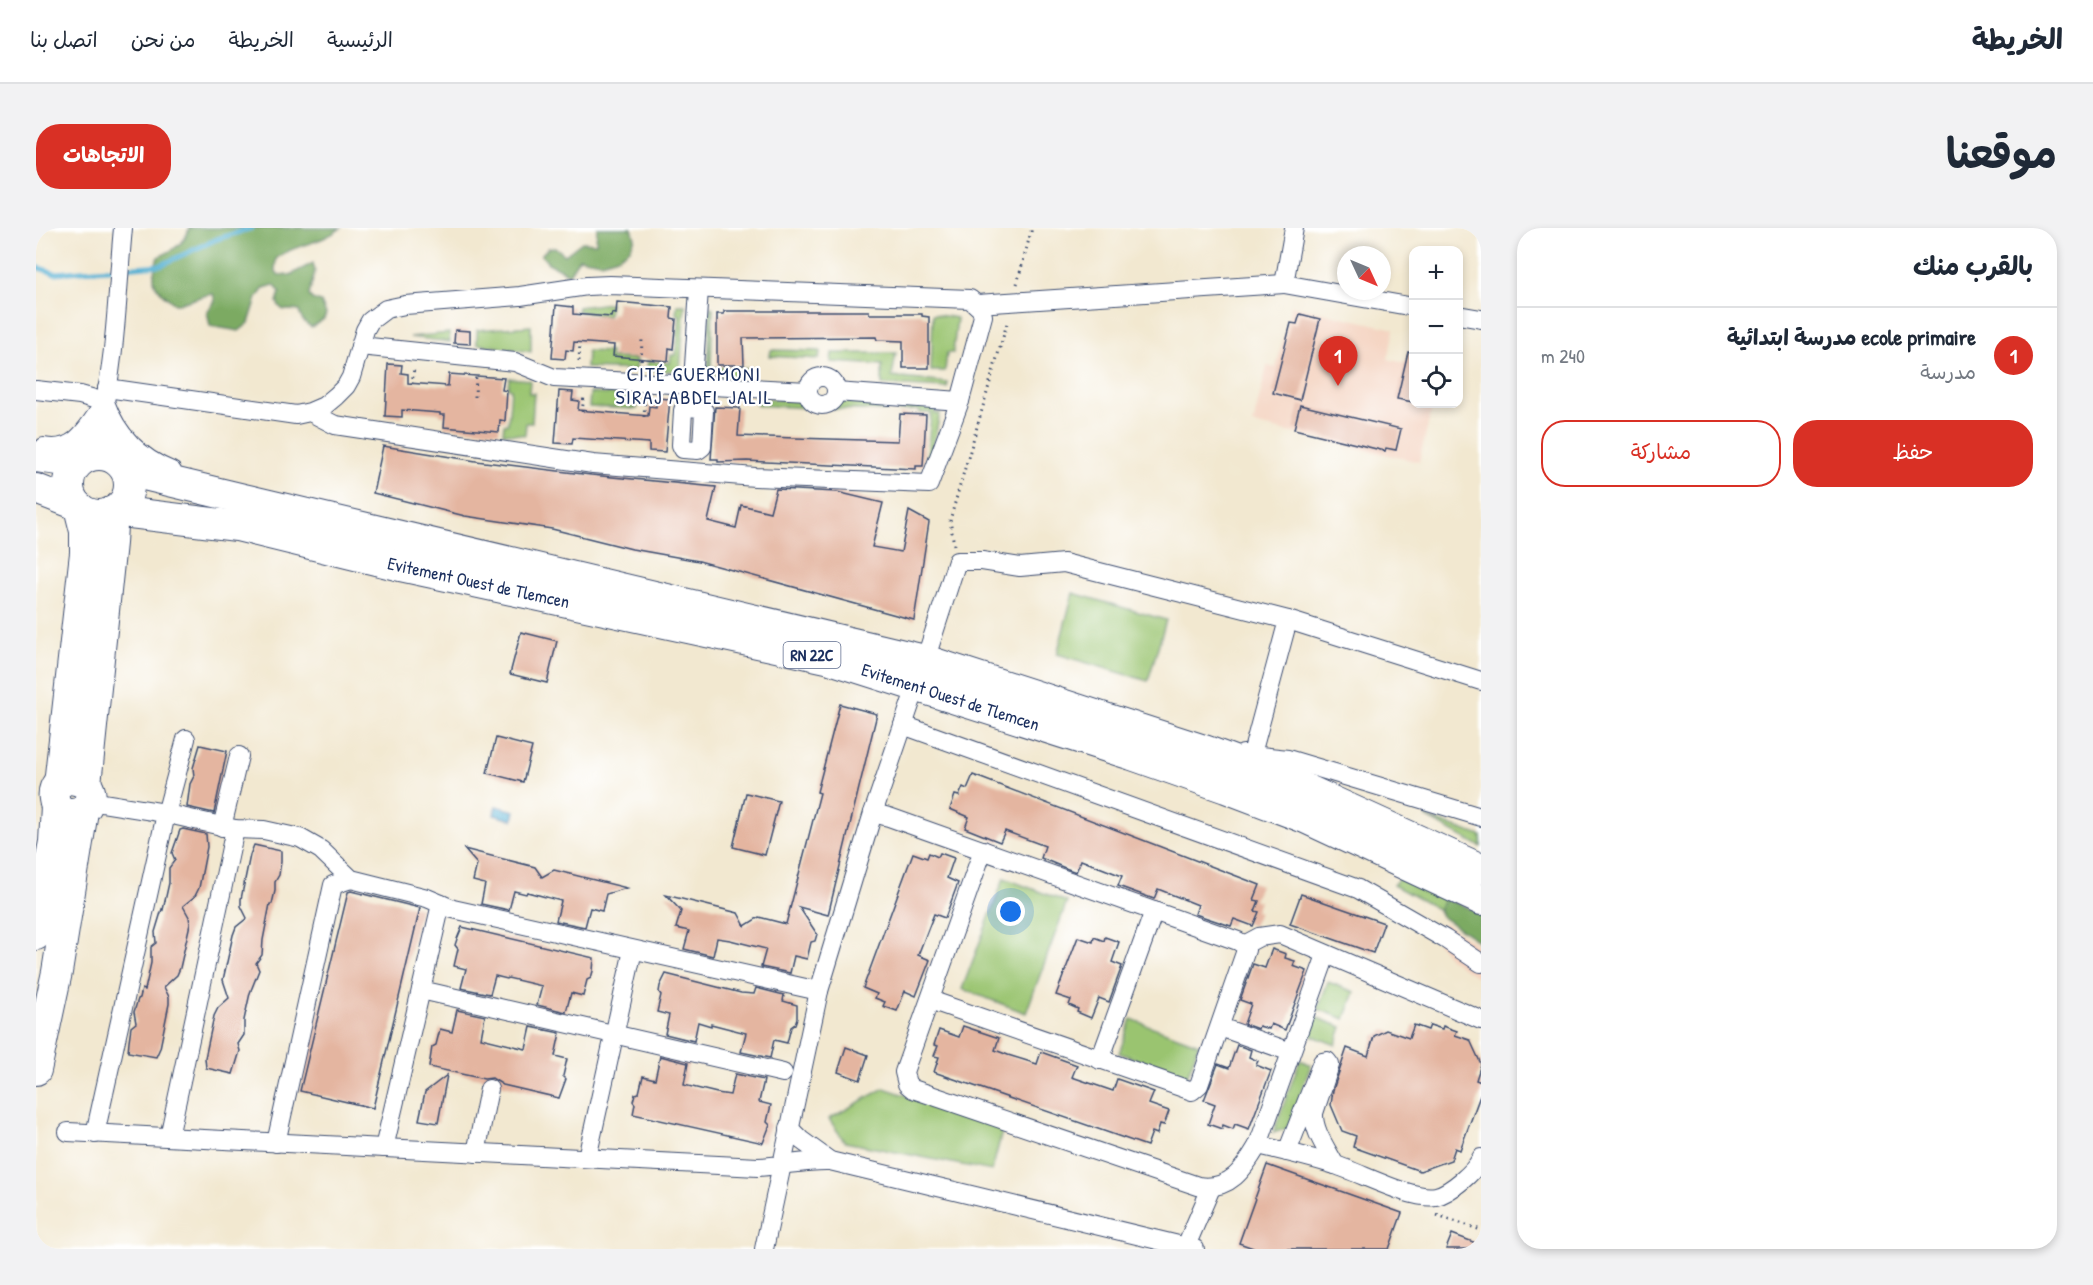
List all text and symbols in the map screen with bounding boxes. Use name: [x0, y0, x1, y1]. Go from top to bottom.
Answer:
text: الخريطة: [1972, 20, 2063, 58]
text: اتصل بنا: [30, 25, 98, 54]
text: من نحن: [131, 25, 195, 54]
text: الخريطة: [228, 25, 294, 54]
text: الرئيسية: [327, 25, 393, 54]
button: الاتجاهات: [36, 124, 171, 189]
text: موقعنا: [1946, 124, 2057, 181]
north arrow: [1337, 246, 1391, 300]
map controls: [1409, 246, 1463, 408]
button: +: [1409, 246, 1463, 300]
text: بالقرب منك: [1913, 248, 2033, 283]
button: −: [1409, 300, 1463, 354]
text: ecole primaire مدرسة ابتدائية: [1727, 322, 1976, 352]
pin: 1: [1318, 336, 1358, 386]
text: 240 m: [1541, 342, 1585, 369]
text: 1: [2010, 342, 2017, 369]
button: locate: [1409, 354, 1463, 408]
text: مدرسة: [1920, 358, 1976, 385]
district label: CITÉ GUERMONI SIRAJ ABDEL JALIL: [615, 360, 773, 410]
button: مشاركة: [1541, 420, 1781, 487]
button: حفظ: [1793, 420, 2033, 487]
street label: Evitement Ouest de Tlemcen: [385, 550, 572, 614]
road number: RN 22C: [784, 642, 840, 668]
street label: Evitement Ouest de Tlemcen: [858, 657, 1043, 737]
your location: [996, 897, 1025, 926]

